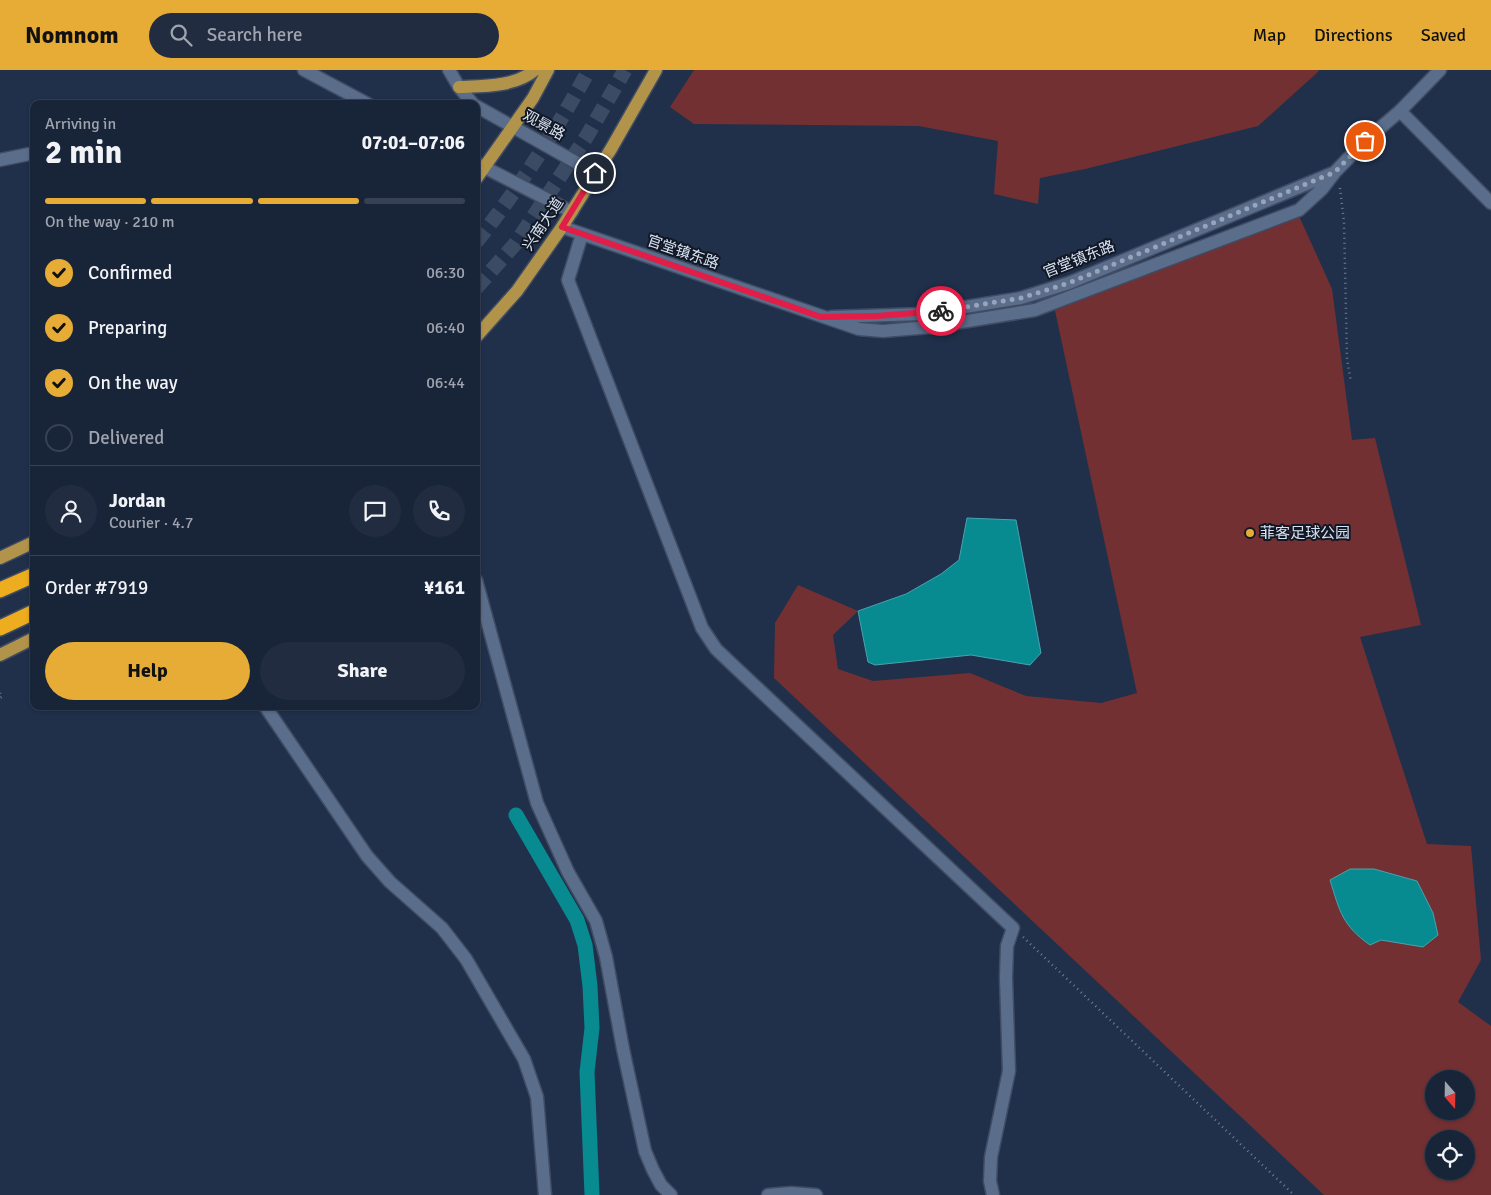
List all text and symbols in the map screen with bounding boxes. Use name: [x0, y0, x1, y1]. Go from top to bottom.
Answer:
search box: [149, 13, 499, 58]
text: Nomnom: [25, 20, 119, 50]
icon: search: [167, 21, 195, 49]
text: Search here: [207, 23, 303, 47]
text: Map: [1253, 24, 1286, 46]
text: Directions: [1314, 24, 1393, 46]
text: Saved: [1421, 24, 1466, 46]
street label: 观景路: [520, 106, 568, 144]
text: Arriving in: [45, 114, 116, 134]
pin: [1344, 120, 1386, 162]
icon: bag: [1351, 127, 1379, 155]
text: 07:01–07:06: [362, 131, 465, 155]
text: 2 min: [45, 133, 122, 172]
pin: [574, 152, 616, 194]
icon: home: [581, 159, 609, 187]
street label: 兴南大道: [519, 194, 567, 254]
text: On the way · 210 m: [45, 212, 175, 232]
street label: 官堂镇东路: [645, 231, 721, 273]
street label: 官堂镇东路: [1041, 237, 1117, 281]
icon: check: [45, 259, 73, 287]
text: Confirmed: [88, 261, 172, 285]
text: 06:30: [426, 263, 465, 283]
courier: [916, 286, 966, 336]
icon: bike: [927, 297, 955, 325]
icon: check: [45, 314, 73, 342]
text: Preparing: [88, 316, 167, 340]
text: 06:40: [426, 318, 465, 338]
icon: check: [45, 369, 73, 397]
text: On the way: [88, 371, 178, 395]
text: 06:44: [426, 373, 465, 393]
text: Delivered: [88, 426, 164, 450]
button: person: [45, 485, 97, 537]
button: chat: [349, 485, 401, 537]
button: phone: [413, 485, 465, 537]
text: Jordan: [109, 489, 166, 513]
text: Courier · 4.7: [109, 513, 193, 533]
place label: 菲客足球公园: [1260, 524, 1350, 542]
marker: 菲客足球公园: [1244, 527, 1256, 539]
text: Order #7919: [45, 576, 148, 600]
text: ¥161: [424, 576, 465, 600]
button: Help: [45, 642, 250, 700]
button: Share: [260, 642, 465, 700]
north arrow: [1425, 1070, 1475, 1120]
map controls: [1425, 1070, 1475, 1180]
button: locate: [1425, 1130, 1475, 1180]

